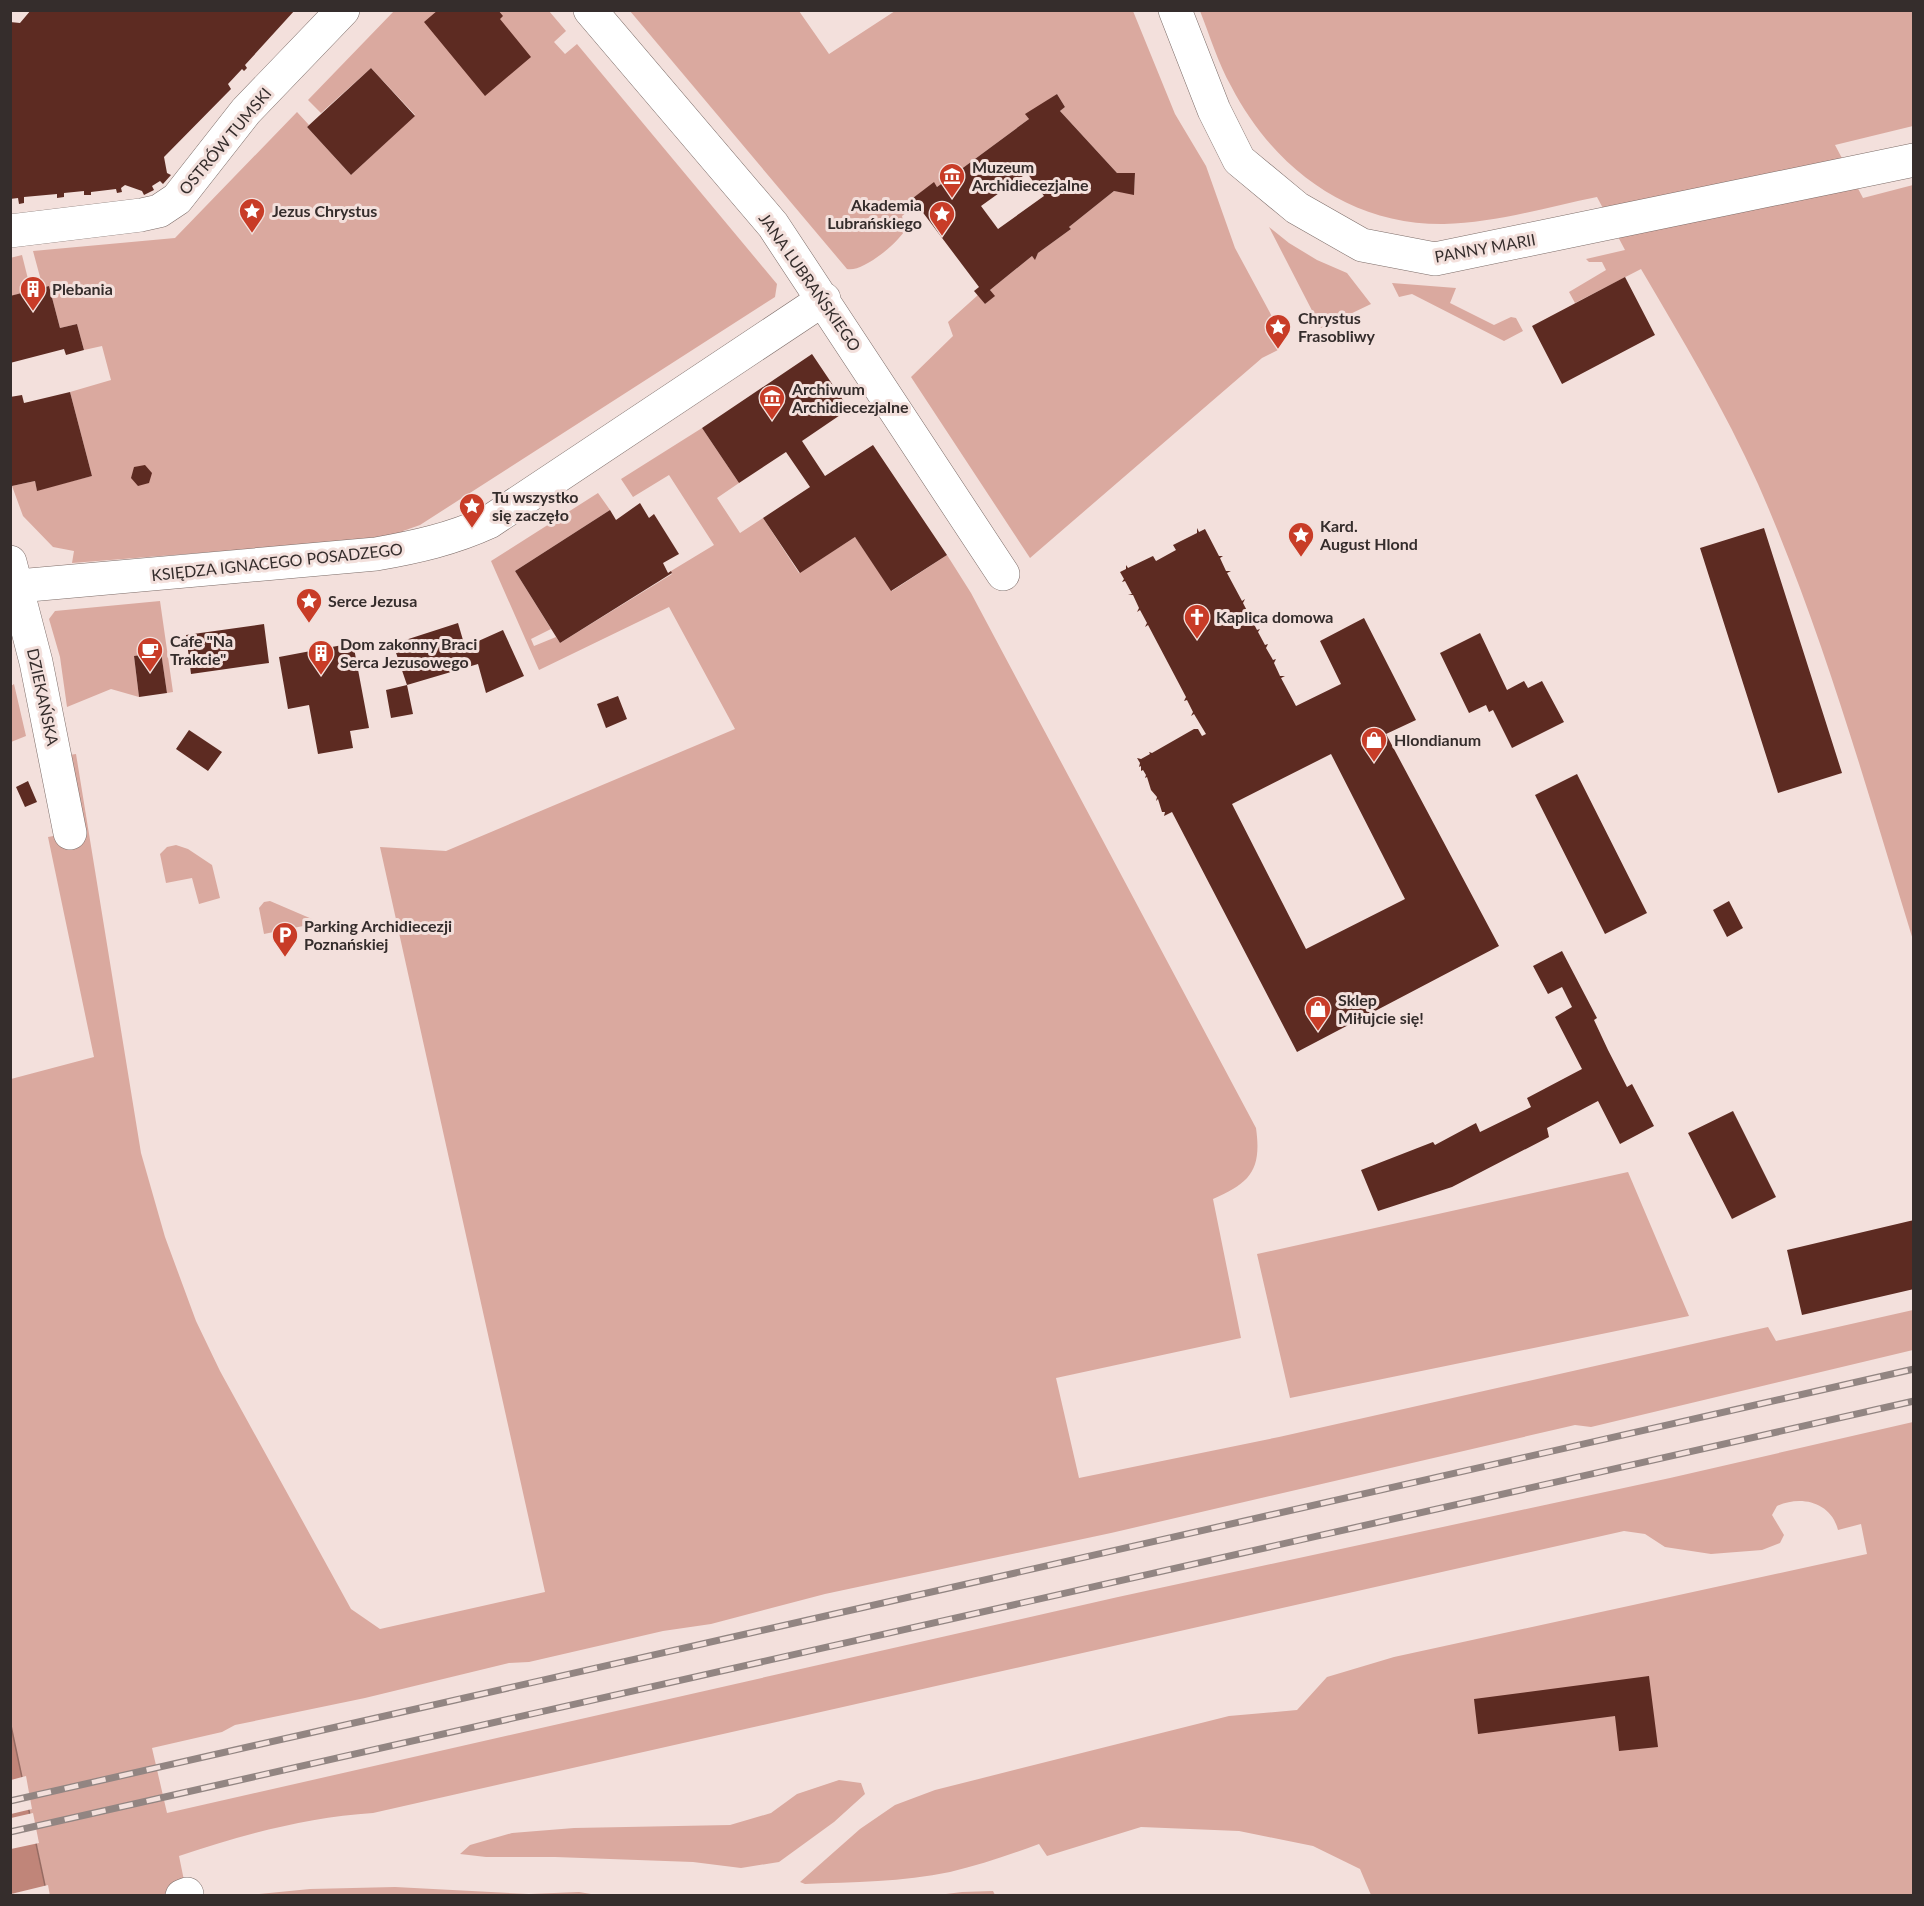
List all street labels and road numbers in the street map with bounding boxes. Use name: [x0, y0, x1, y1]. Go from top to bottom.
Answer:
street label: OSTRÓW TUMSKI: [174, 84, 275, 198]
street label: JANA LUBRAŃSKIEGO: [756, 209, 865, 355]
street label: PANNY MARII: [1433, 229, 1537, 266]
street label: KSIĘDZA IGNACEGO POSADZEGO: [150, 539, 404, 584]
street label: DZIEKAŃSKA: [24, 646, 63, 747]

